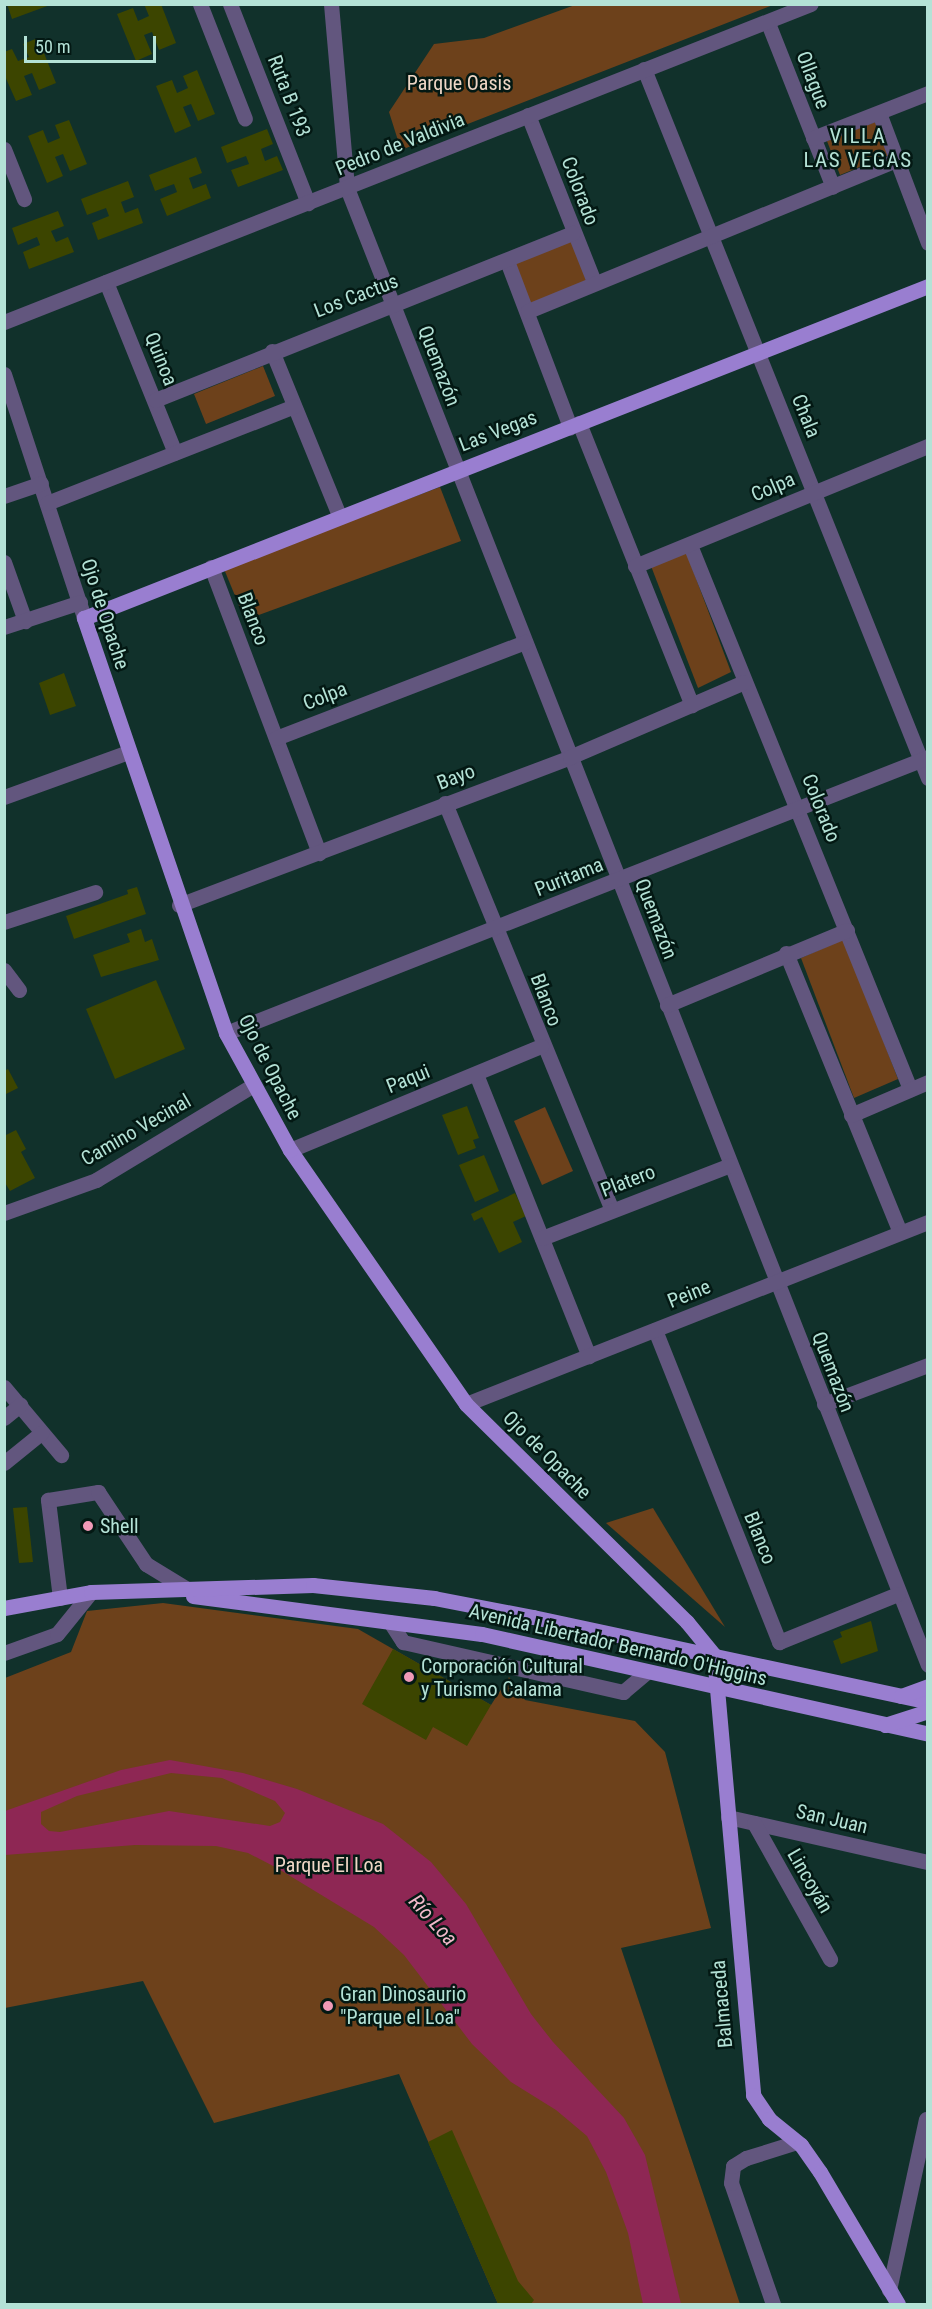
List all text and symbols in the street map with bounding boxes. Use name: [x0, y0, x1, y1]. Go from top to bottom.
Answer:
scale bar: [27, 24, 159, 62]
text: 50 m: [35, 36, 70, 57]
street label: Ollague: [791, 48, 835, 112]
street label: Ruta B 193: [262, 52, 316, 140]
park label: Parque Oasis: [407, 71, 511, 95]
street label: Pedro de Valdivia: [332, 107, 468, 181]
district label: VILLA LAS VEGAS: [803, 123, 913, 173]
street label: Colorado: [556, 153, 604, 229]
street label: Los Cactus: [311, 269, 401, 323]
street label: Quemazón: [413, 322, 465, 410]
street label: Quinoa: [139, 329, 183, 389]
street label: Chala: [786, 391, 826, 441]
street label: Las Vegas: [456, 405, 540, 457]
street label: Colpa: [747, 467, 799, 507]
street label: Ojo de Opache: [76, 556, 134, 672]
street label: Blanco: [232, 589, 274, 649]
street label: Colpa: [300, 677, 350, 715]
street label: Bayo: [434, 759, 478, 795]
street label: Colorado: [797, 770, 845, 846]
street label: Puritama: [531, 852, 607, 902]
street label: Quemazón: [630, 875, 682, 963]
street label: Blanco: [525, 970, 567, 1030]
street label: Ojo de Opache: [233, 1010, 307, 1124]
street label: Paqui: [383, 1059, 433, 1099]
street label: Camino Vecinal: [77, 1089, 195, 1171]
street label: Platero: [597, 1160, 659, 1202]
street label: Peine: [664, 1275, 714, 1313]
street label: Quemazón: [807, 1328, 859, 1416]
street label: Ojo de Opache: [498, 1406, 596, 1504]
street label: Blanco: [739, 1508, 781, 1568]
place label: Shell: [100, 1514, 139, 1538]
marker: Shell: [81, 1519, 95, 1533]
street label: Avenida Libertador Bernardo O'Higgins: [467, 1599, 769, 1691]
place label: Corporación Cultural y Turismo Calama: [421, 1654, 583, 1701]
marker: Corporación Cultural y Turismo Calama: [402, 1670, 416, 1684]
street label: San Juan: [794, 1799, 870, 1839]
street label: Lincoyán: [782, 1845, 838, 1917]
park label: Parque El Loa: [275, 1853, 383, 1877]
water label: Río Loa: [403, 1889, 463, 1951]
street label: Balmaceda: [706, 1959, 738, 2049]
place label: Gran Dinosaurio "Parque el Loa": [340, 1982, 466, 2029]
marker: Gran Dinosaurio "Parque el Loa": [321, 1999, 335, 2013]

